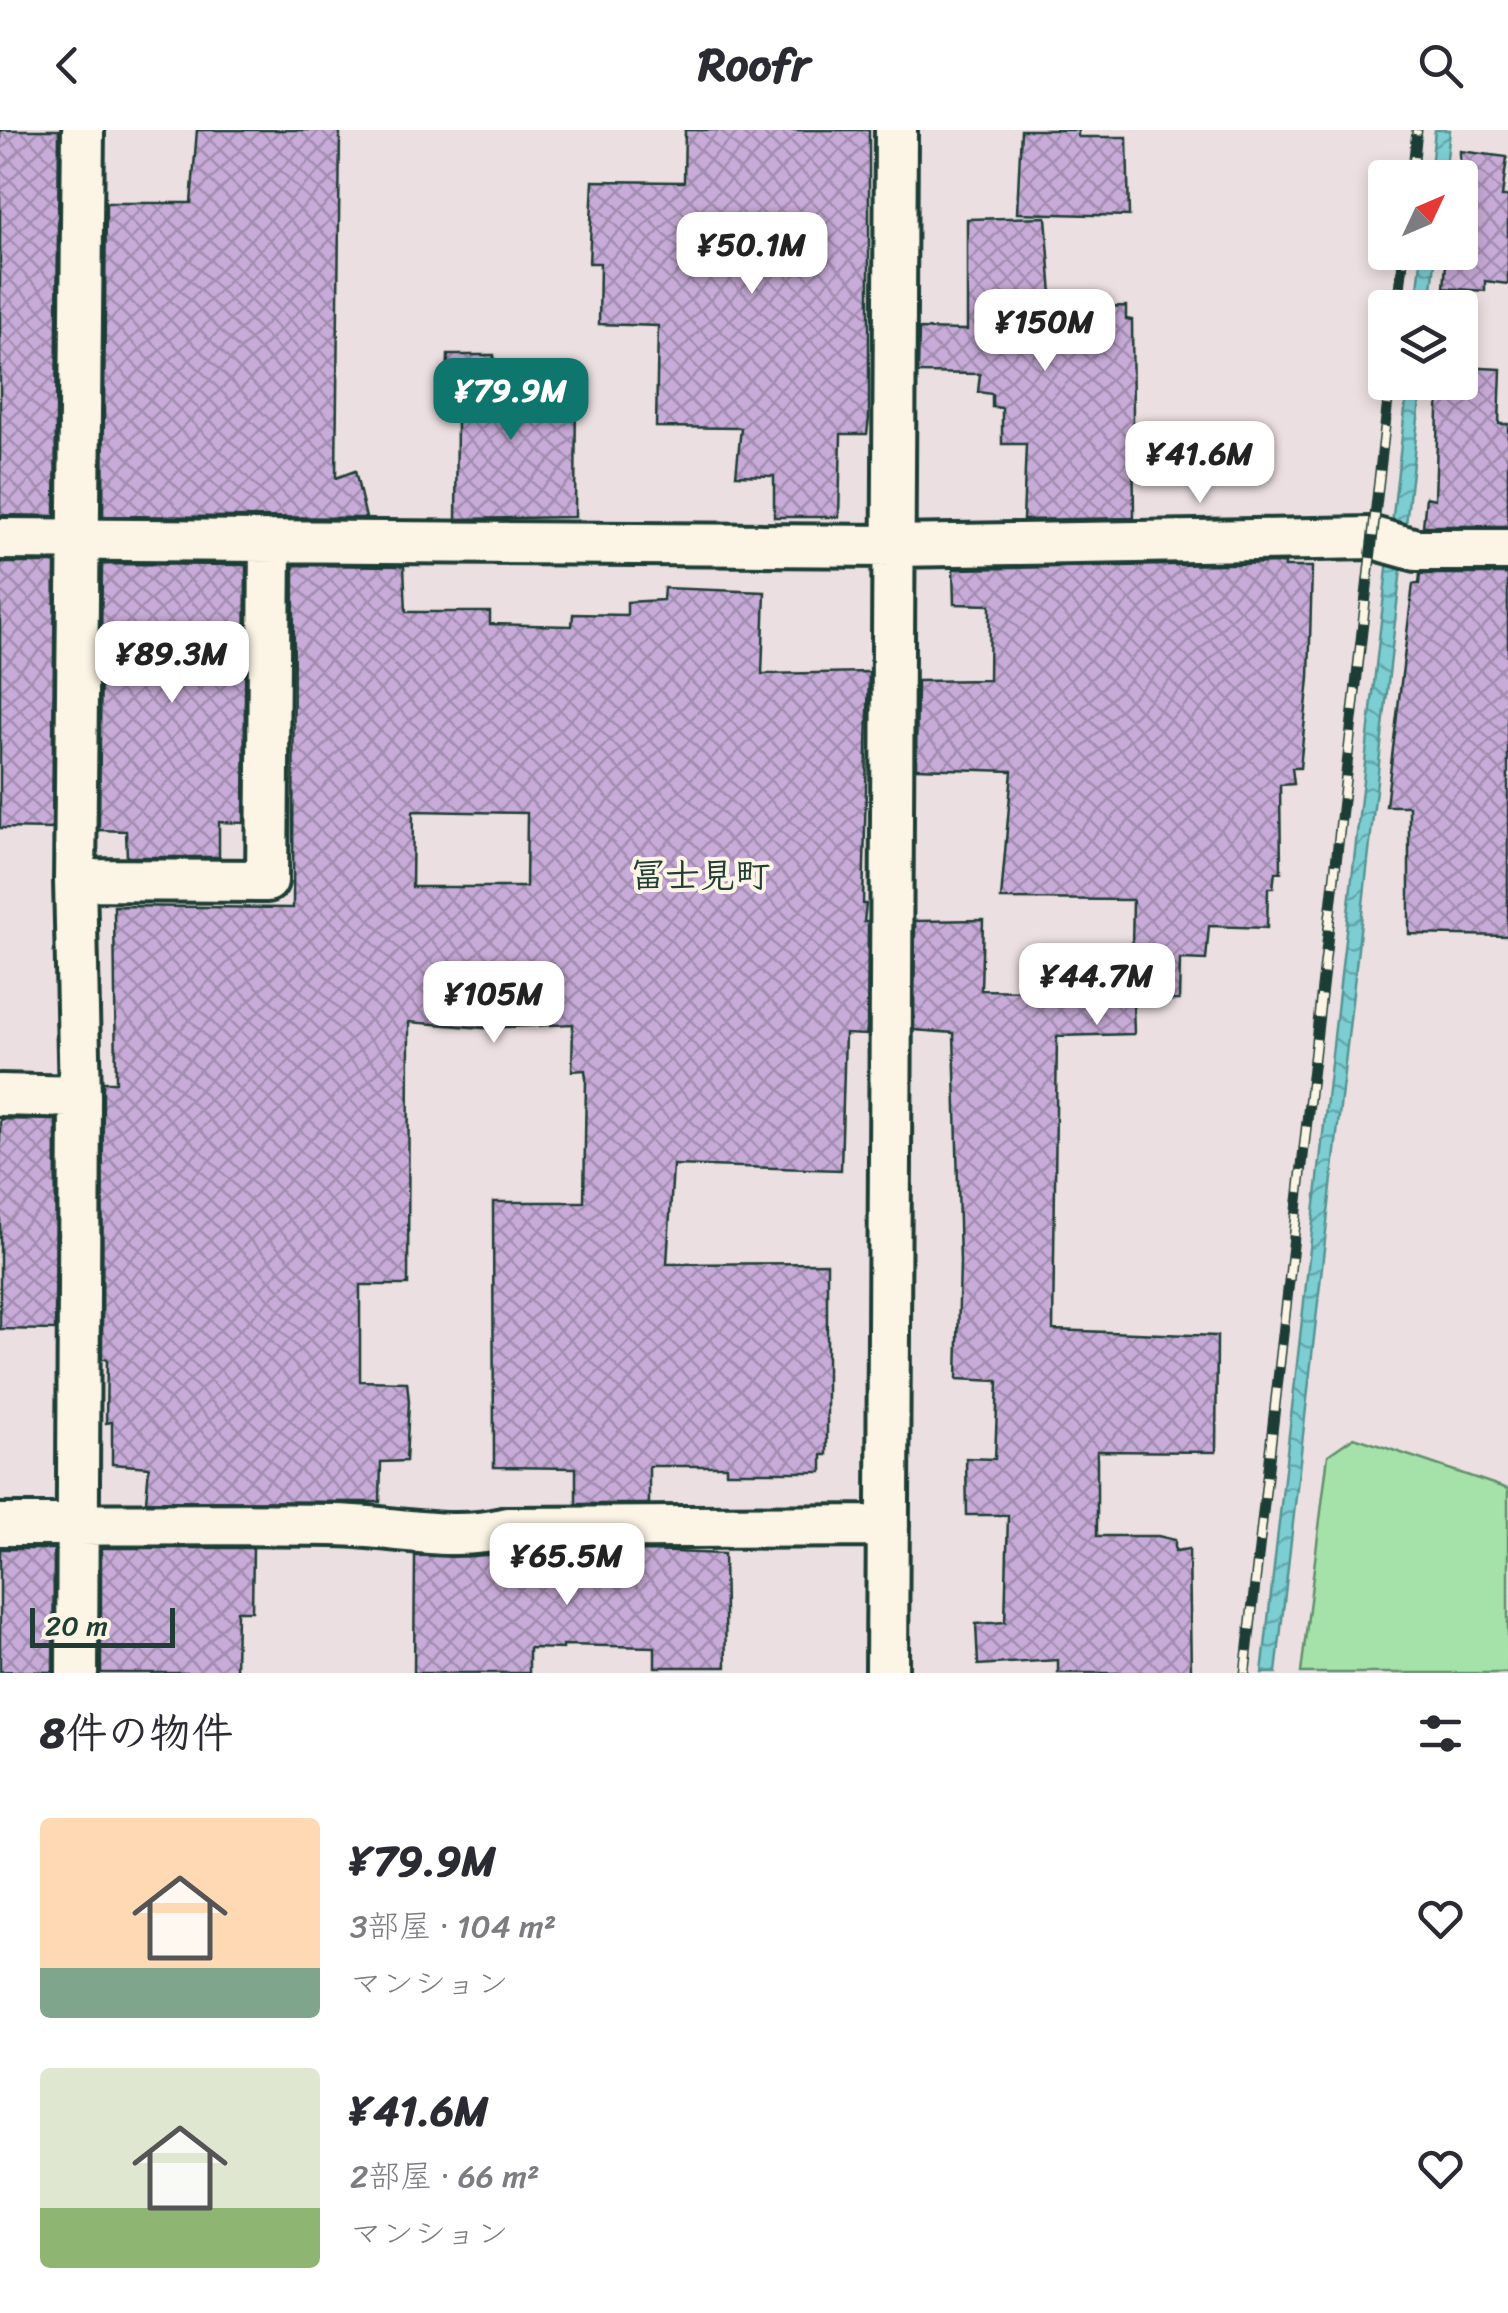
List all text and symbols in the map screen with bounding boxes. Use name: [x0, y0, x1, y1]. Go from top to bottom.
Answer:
text: Roofr: [698, 25, 810, 105]
icon: back: [40, 38, 95, 93]
icon: search: [1413, 38, 1468, 93]
north arrow: [1368, 160, 1478, 270]
map controls: [1368, 160, 1478, 400]
pin: ¥50.1M: [671, 212, 833, 297]
text: ¥50.1M: [698, 216, 806, 273]
pin: ¥150M: [975, 289, 1115, 374]
button: layers: [1368, 290, 1478, 400]
text: ¥150M: [996, 293, 1094, 350]
pin: ¥79.9M: [430, 358, 592, 443]
text: ¥79.9M: [455, 362, 567, 419]
pin: ¥41.6M: [1119, 421, 1281, 506]
text: ¥41.6M: [1147, 425, 1253, 482]
pin: ¥89.3M: [91, 621, 253, 706]
text: ¥89.3M: [117, 625, 227, 682]
district label: 冨士見町: [630, 844, 770, 906]
pin: ¥44.7M: [1016, 943, 1178, 1028]
text: ¥44.7M: [1041, 947, 1153, 1004]
pin: ¥105M: [424, 961, 564, 1046]
text: ¥105M: [445, 965, 543, 1022]
pin: ¥65.5M: [486, 1523, 648, 1608]
text: ¥65.5M: [512, 1527, 622, 1584]
text: 20 m: [45, 1601, 108, 1650]
scale bar: [30, 1603, 175, 1648]
text: 8件の物件: [40, 1696, 233, 1770]
icon: filters: [1413, 1706, 1468, 1761]
text: ¥79.9M: [350, 1824, 496, 1898]
icon: home: [120, 1858, 240, 1978]
icon: heart: [1413, 1891, 1468, 1946]
text: 3部屋 · 104 m²: [350, 1898, 556, 1955]
text: マンション: [350, 1955, 509, 2012]
text: ¥41.6M: [350, 2074, 488, 2148]
icon: home: [120, 2108, 240, 2228]
icon: heart: [1413, 2141, 1468, 2196]
text: 2部屋 · 66 m²: [350, 2148, 540, 2205]
text: マンション: [350, 2205, 509, 2262]

